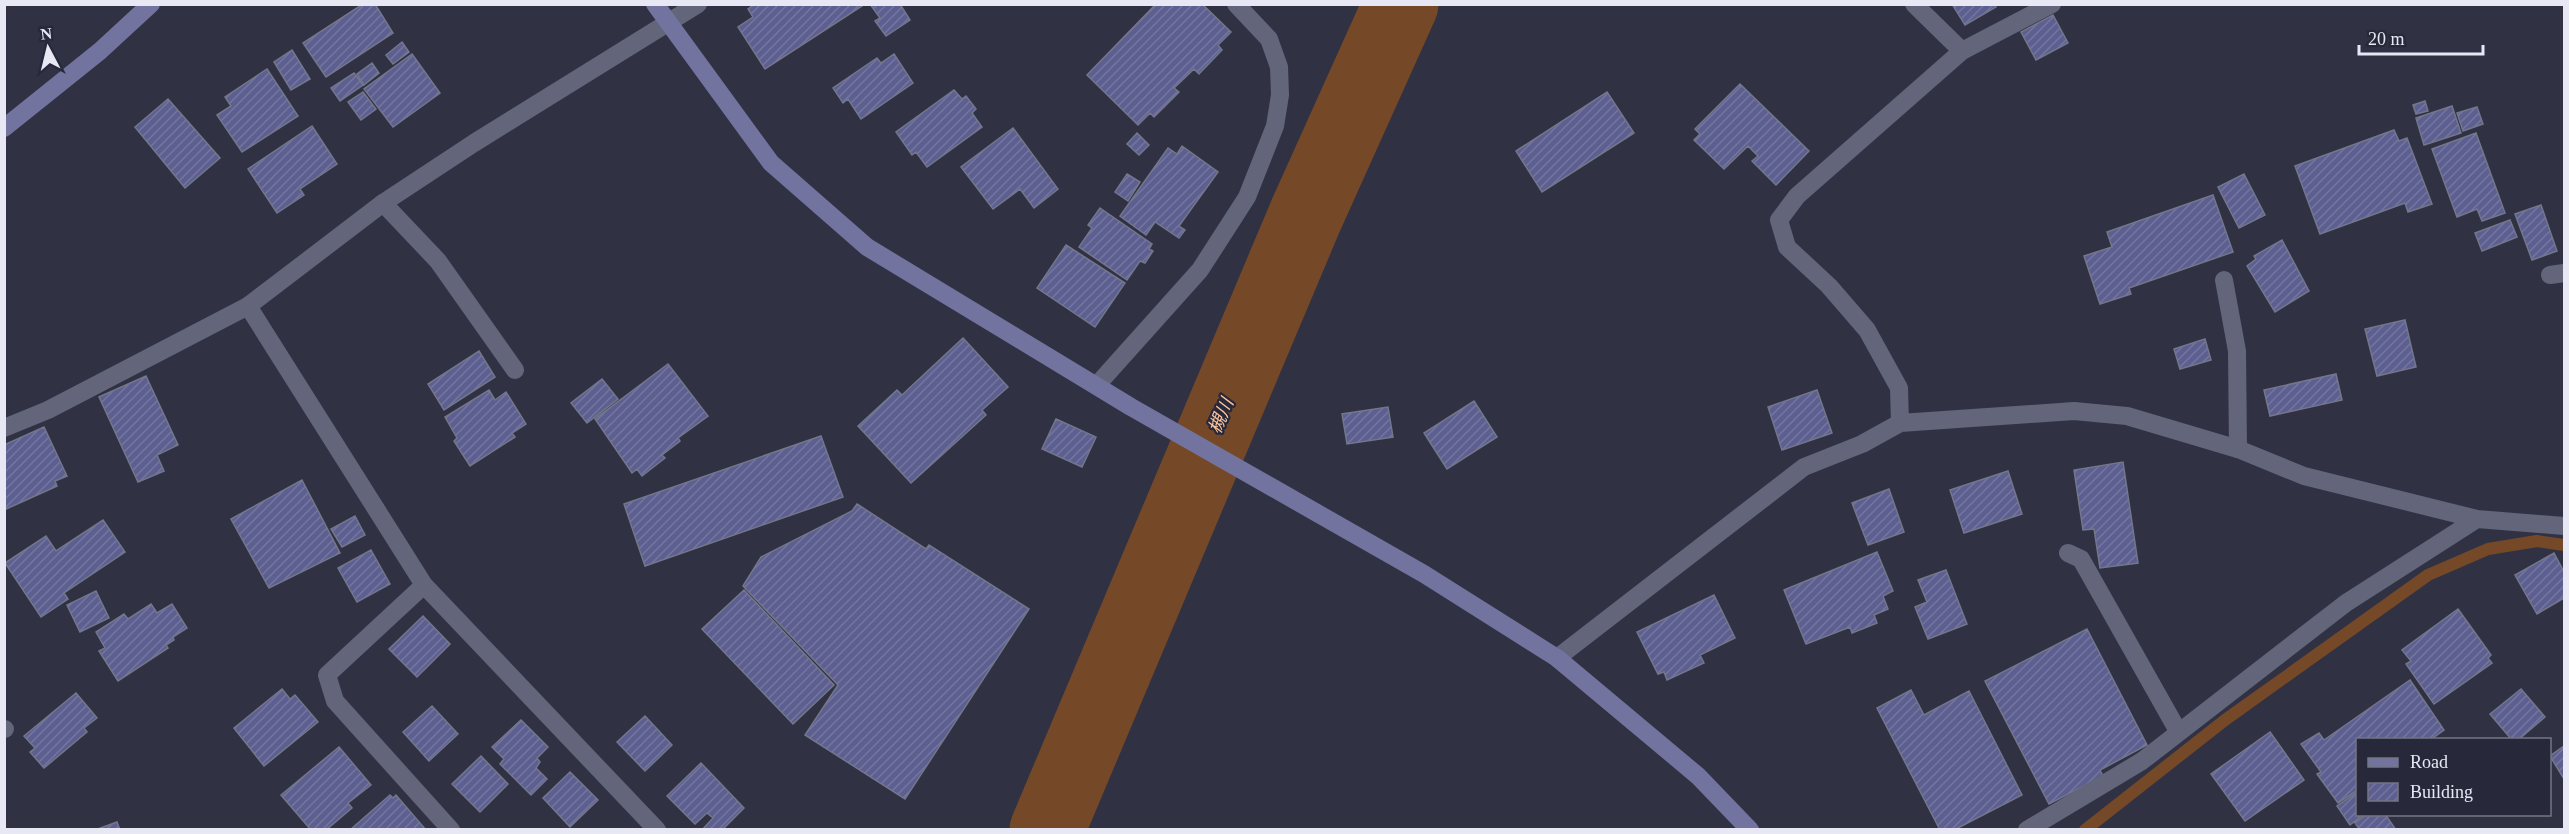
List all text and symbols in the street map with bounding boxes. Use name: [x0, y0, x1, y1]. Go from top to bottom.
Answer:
north arrow: [18, 18, 78, 78]
scale bar: [2359, 18, 2484, 56]
text: N: [39, 24, 53, 43]
text: 20 m: [2368, 29, 2405, 49]
water label: 槻川: [1205, 394, 1238, 436]
legend: [2356, 738, 2551, 816]
text: Road: [2410, 752, 2448, 772]
text: Building: [2410, 782, 2473, 802]

